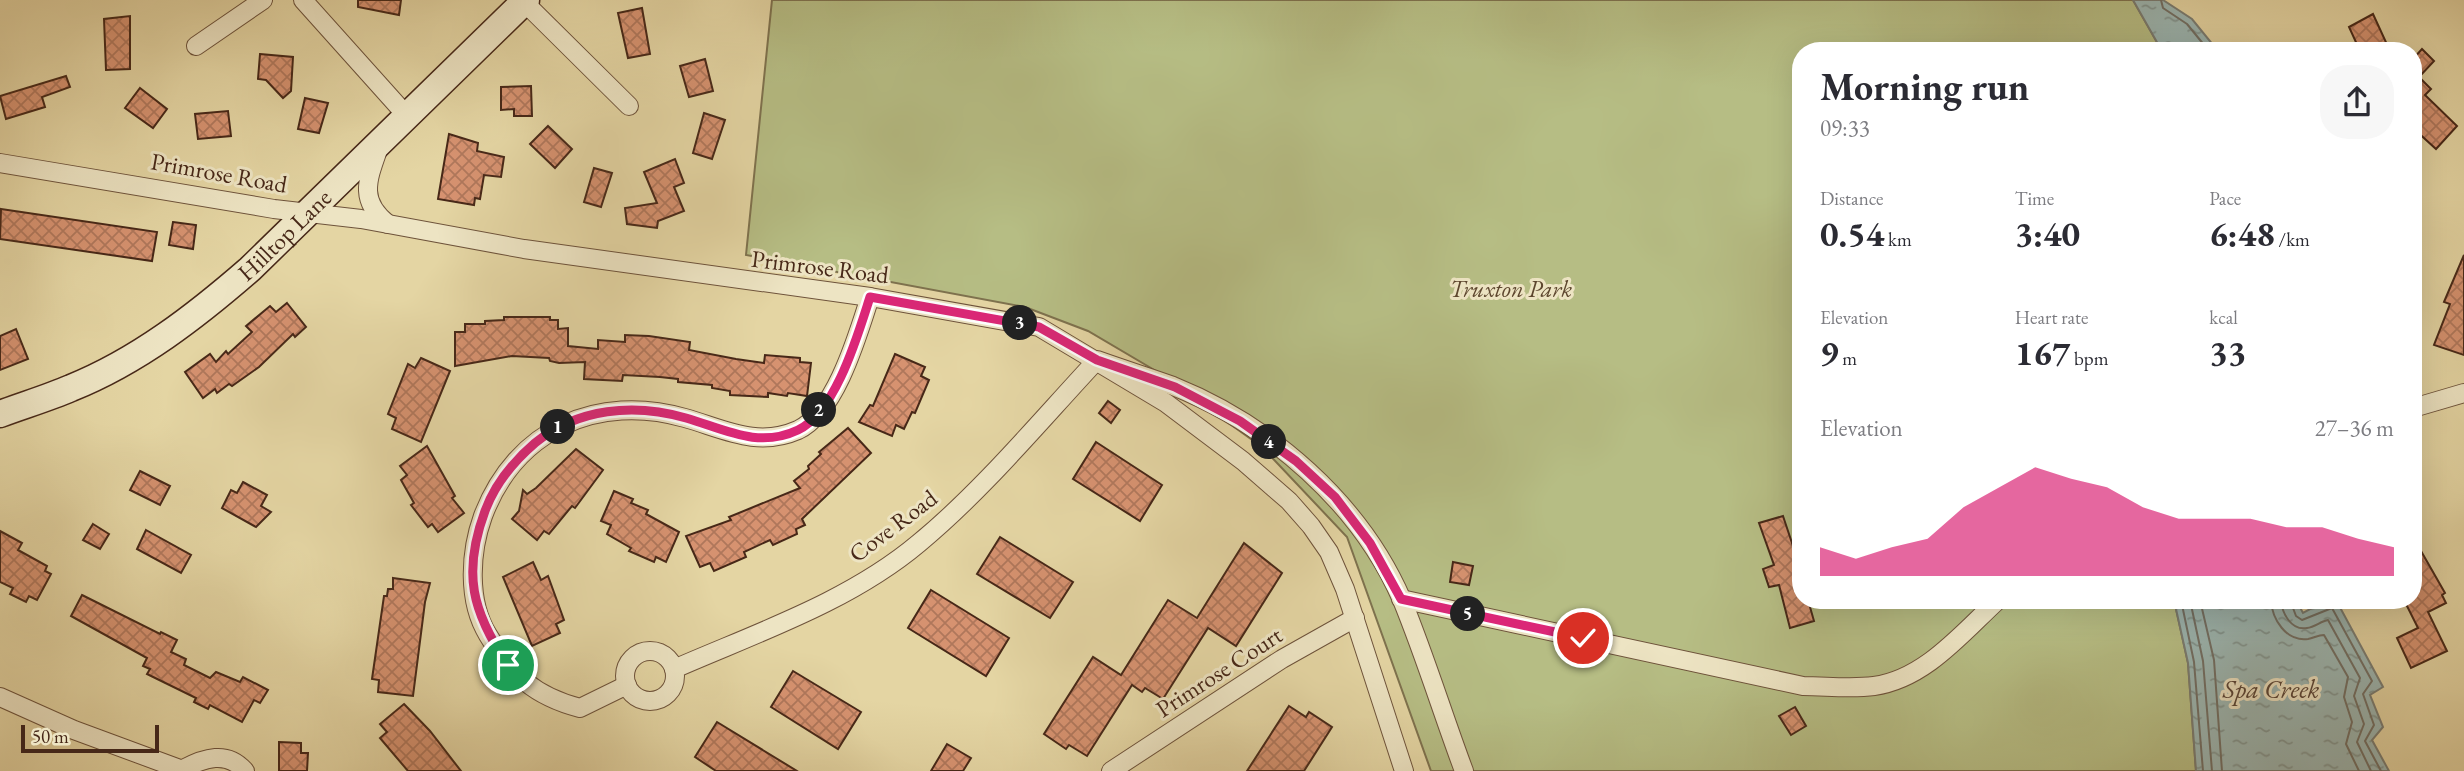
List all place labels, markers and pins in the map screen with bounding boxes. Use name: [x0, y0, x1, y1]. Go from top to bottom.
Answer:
pin: 3: [1002, 306, 1038, 340]
pin: 2: [802, 392, 836, 428]
pin: 1: [540, 410, 576, 444]
pin: 4: [1252, 424, 1286, 460]
pin: 5: [1450, 596, 1486, 632]
pin: [1553, 608, 1613, 668]
pin: [478, 635, 538, 695]

